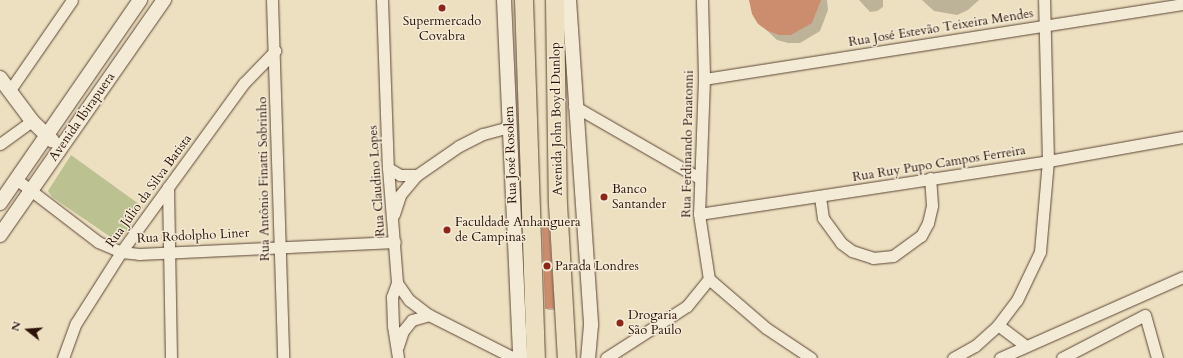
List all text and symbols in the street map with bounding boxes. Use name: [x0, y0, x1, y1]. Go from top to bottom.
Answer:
marker: Supermercado Covabra: [437, 3, 447, 13]
street label: Rua José Estevão Teixeira Mendes: [847, 6, 1035, 50]
place label: Supermercado Covabra: [403, 14, 481, 45]
street label: Avenida John Boyd Dunlop: [548, 42, 566, 196]
street label: Avenida Ibirapuera: [46, 70, 118, 164]
street label: Rua Ferdinando Panatonni: [679, 70, 697, 218]
street label: Rua Antônio Finatti Sobrinho: [255, 97, 273, 261]
street label: Rua José Rosolem: [501, 106, 521, 204]
street label: Rua Claudino Lopes: [365, 125, 389, 237]
street label: Rua Júlio da Silva Batista: [103, 132, 195, 250]
street label: Rua Ruy Pupo Campos Ferreira: [851, 143, 1027, 185]
place label: Banco Santander: [612, 182, 666, 213]
marker: Banco Santander: [599, 192, 609, 202]
place label: Faculdade Anhanguera de Campinas: [455, 215, 581, 246]
street label: Rua Rodolpho Liner: [136, 225, 250, 247]
marker: Faculdade Anhanguera de Campinas: [442, 225, 452, 235]
place label: Parada Londres: [555, 258, 639, 274]
marker: Parada Londres: [542, 261, 552, 271]
place label: Drogaria São Paulo: [628, 308, 681, 339]
north arrow: [8, 310, 48, 350]
marker: Drogaria São Paulo: [615, 318, 625, 328]
text: N: [7, 320, 25, 333]

